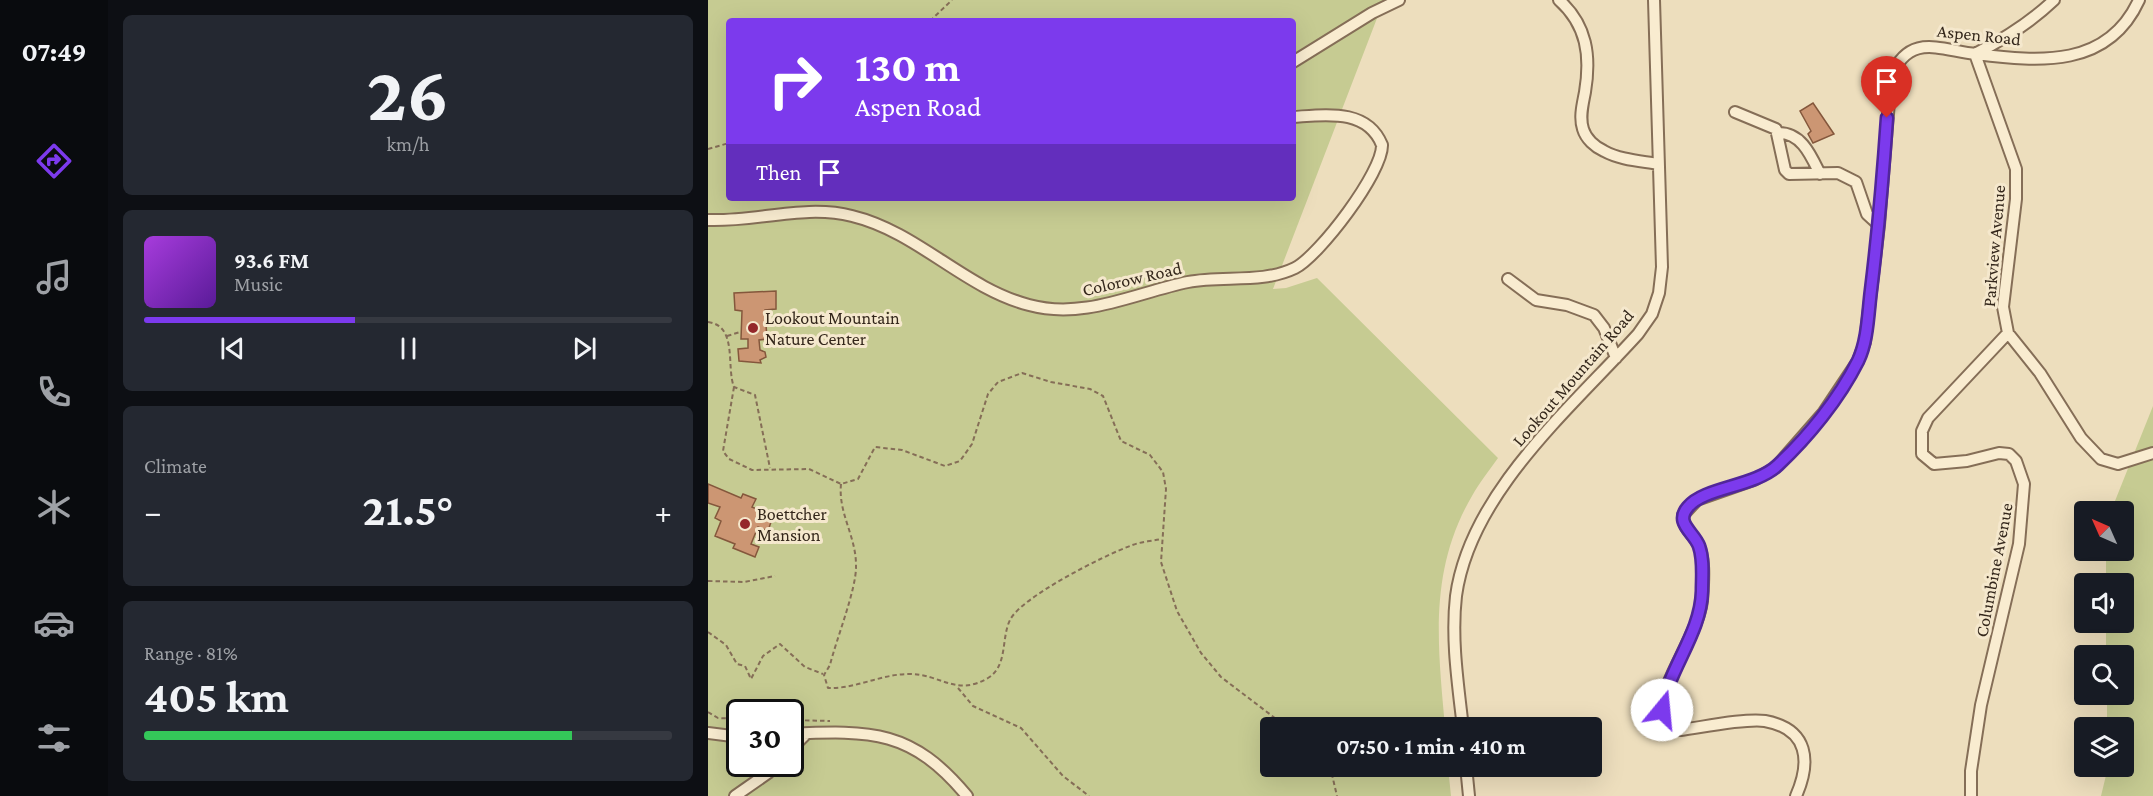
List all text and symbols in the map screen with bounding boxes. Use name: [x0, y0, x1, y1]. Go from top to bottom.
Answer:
street label: Aspen Road: [1936, 21, 2022, 49]
text: 07:49: [22, 37, 86, 67]
icon: right: [756, 42, 834, 120]
text: 130 m: [855, 43, 960, 90]
text: 26: [367, 50, 449, 137]
pin: [1861, 56, 1912, 118]
icon: arrive: [1870, 65, 1903, 98]
text: Aspen Road: [855, 92, 981, 122]
text: km/h: [386, 133, 430, 155]
icon: directions: [33, 140, 75, 182]
icon: arrive: [813, 156, 846, 189]
text: Then: [756, 160, 801, 185]
street label: Parkview Avenue: [1979, 184, 2009, 308]
text: 93.6 FM: [234, 248, 309, 273]
icon: music: [33, 256, 75, 298]
street label: Colorow Road: [1080, 258, 1184, 300]
text: Music: [234, 273, 283, 295]
street label: Lookout Mountain Road: [1508, 305, 1638, 450]
place label: Lookout Mountain Nature Center: [765, 308, 900, 349]
marker: Lookout Mountain Nature Center: [746, 321, 760, 335]
icon: previous: [216, 332, 249, 365]
icon: pause: [392, 332, 425, 365]
icon: next: [568, 332, 601, 365]
icon: phone: [33, 371, 75, 413]
text: Climate: [144, 455, 207, 477]
text: 21.5°: [363, 485, 453, 535]
icon: climate: [33, 486, 75, 528]
text: −: [144, 493, 161, 530]
text: +: [655, 493, 672, 530]
street label: Columbine Avenue: [1971, 501, 2017, 639]
north arrow: [2074, 501, 2134, 561]
map controls: [2074, 501, 2134, 777]
place label: Boettcher Mansion: [757, 504, 827, 545]
marker: Boettcher Mansion: [738, 517, 752, 531]
button: sound: [2074, 573, 2134, 633]
icon: car: [33, 602, 75, 644]
text: Range · 81%: [144, 642, 238, 664]
button: search: [2074, 645, 2134, 705]
text: 405 km: [144, 672, 289, 722]
position arrow: [1630, 678, 1694, 742]
speed limit sign: 30: [726, 699, 804, 777]
icon: filters: [33, 717, 75, 759]
button: layers: [2074, 717, 2134, 777]
text: 07:50 · 1 min · 410 m: [1336, 734, 1526, 759]

